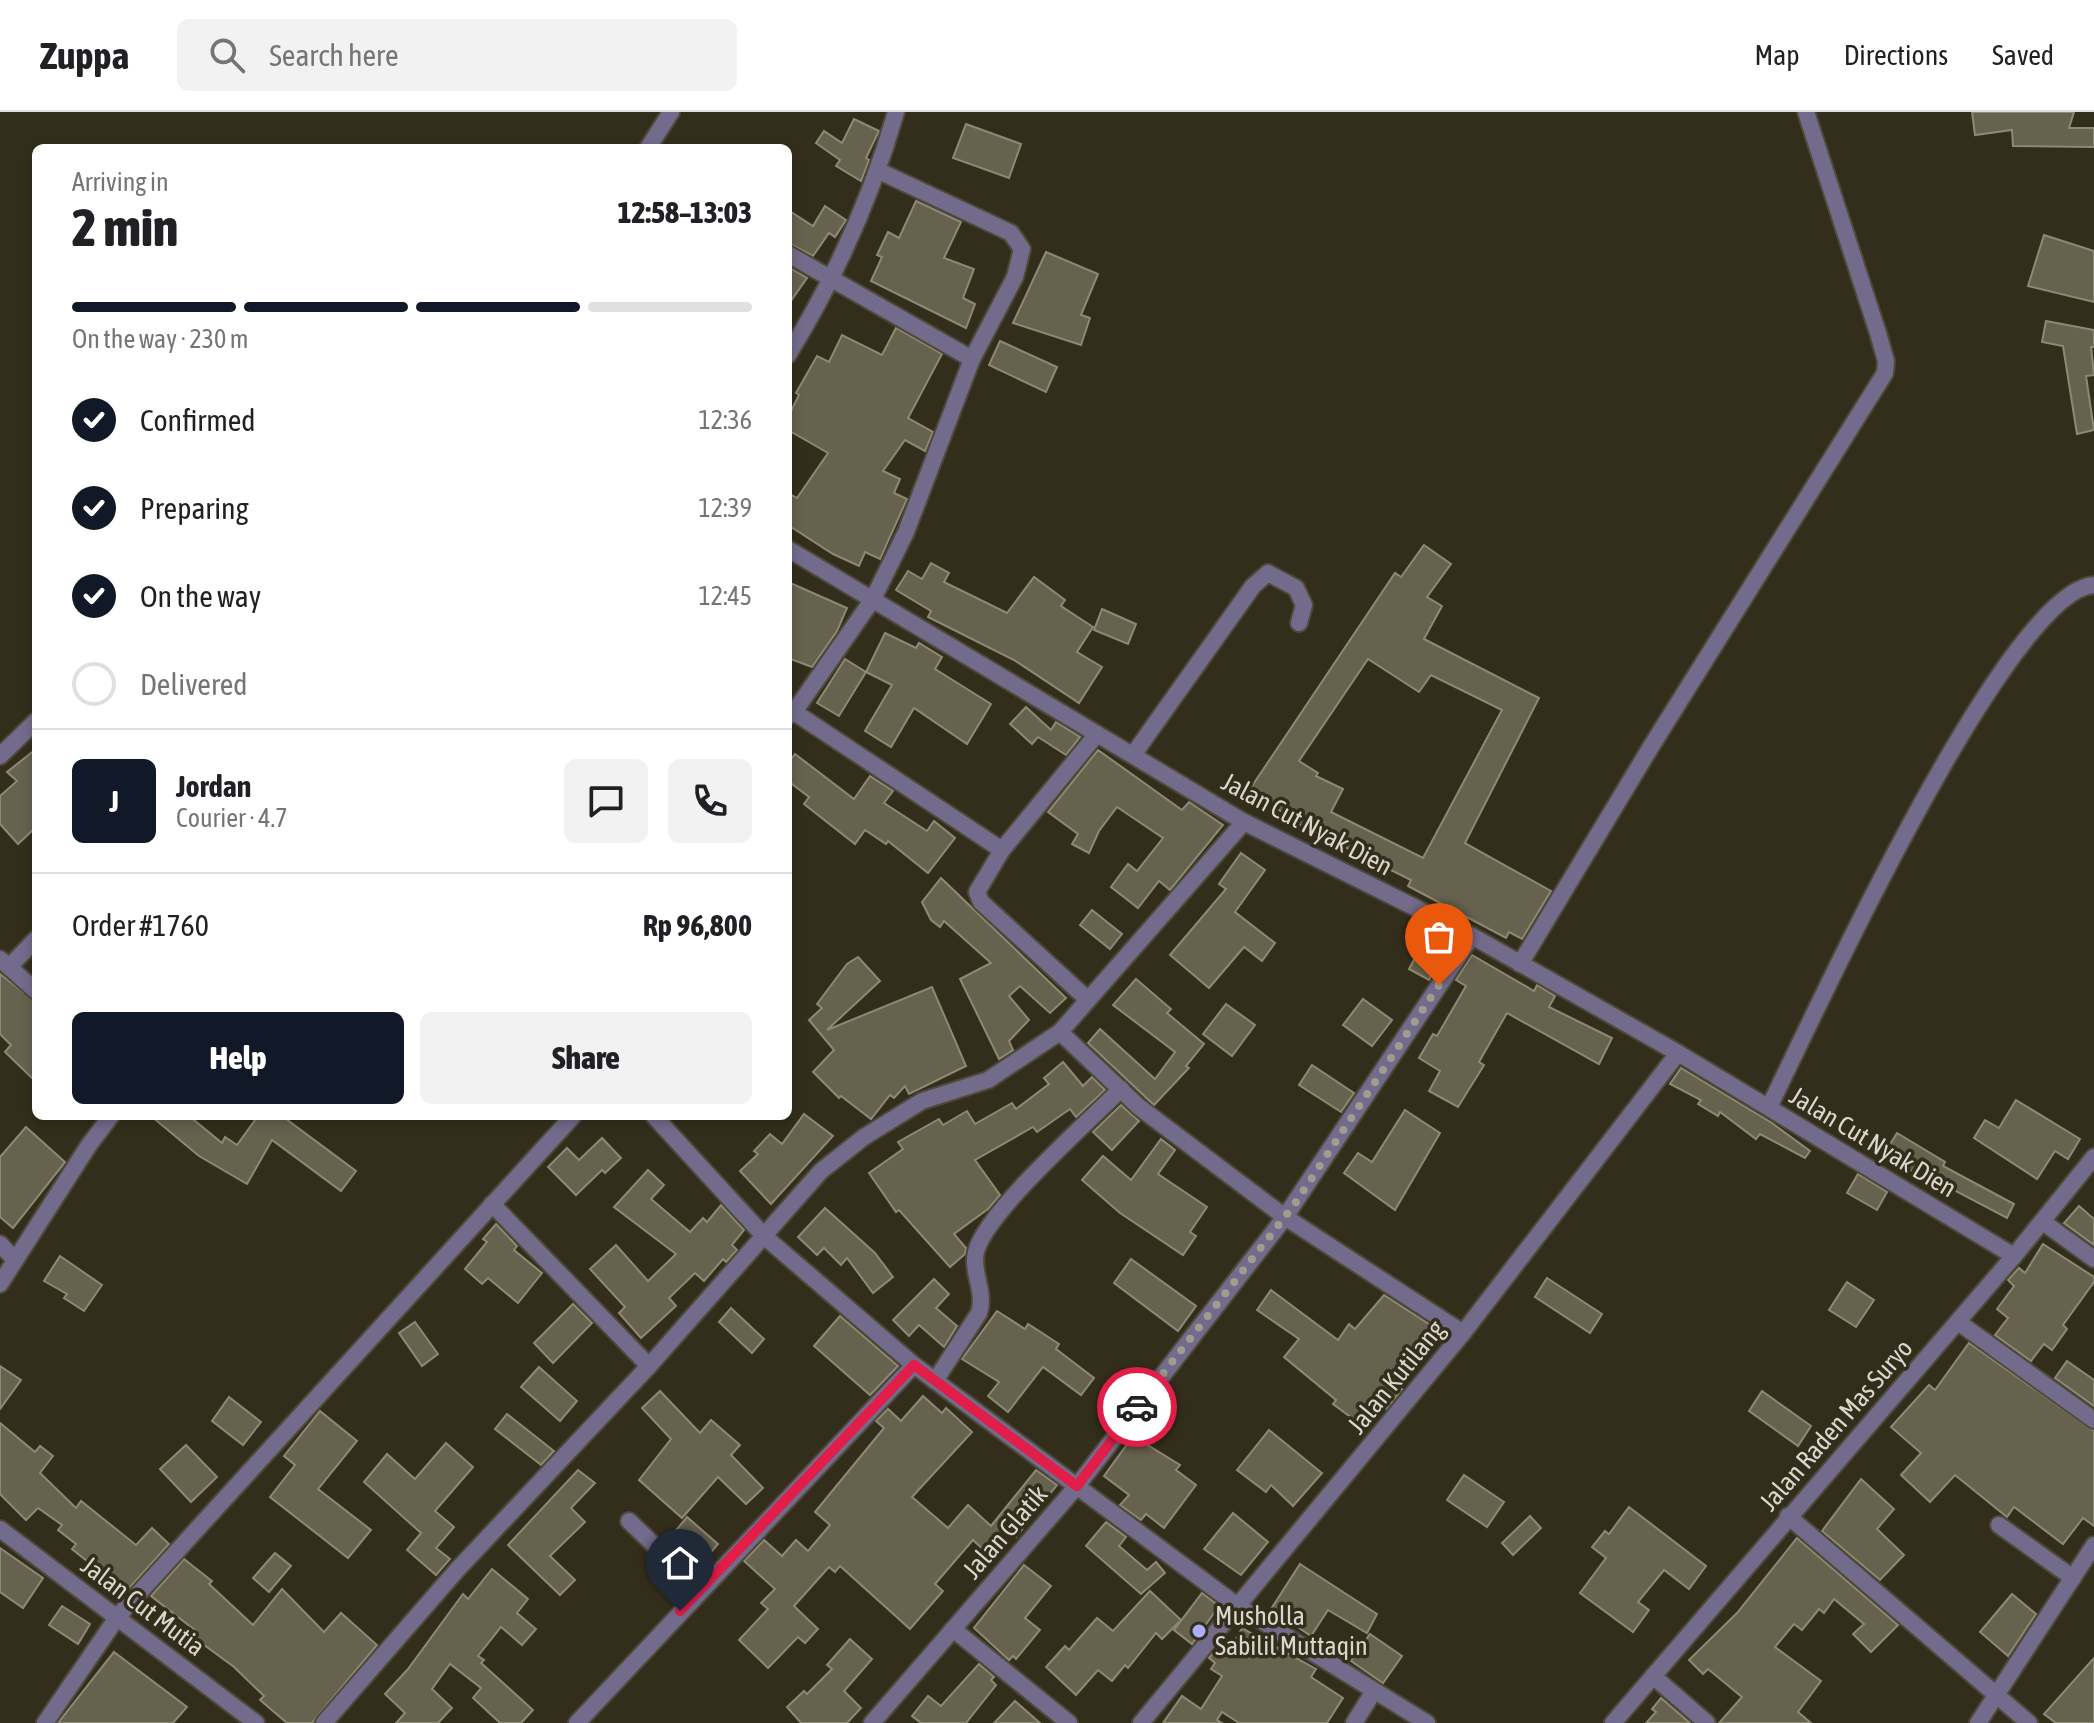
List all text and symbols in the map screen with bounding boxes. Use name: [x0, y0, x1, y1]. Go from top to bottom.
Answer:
search box: [177, 19, 737, 91]
icon: search: [205, 33, 249, 77]
text: Zuppa: [40, 34, 129, 77]
text: Search here: [269, 38, 399, 72]
text: Map: [1755, 39, 1800, 71]
text: Directions: [1844, 39, 1948, 71]
text: Saved: [1992, 39, 2054, 71]
text: Arriving in: [72, 167, 169, 197]
text: 12:58–13:03: [617, 195, 752, 229]
text: 2 min: [72, 197, 178, 257]
text: On the way · 230 m: [72, 324, 249, 354]
icon: check: [72, 398, 116, 442]
text: Confirmed: [140, 403, 255, 437]
text: 12:36: [698, 405, 752, 435]
icon: check: [72, 486, 116, 530]
text: Preparing: [140, 491, 249, 525]
text: 12:39: [698, 493, 752, 523]
icon: check: [72, 574, 116, 618]
text: On the way: [140, 579, 261, 613]
text: 12:45: [698, 581, 752, 611]
text: Delivered: [140, 667, 248, 701]
button: chat: [564, 759, 648, 843]
button: phone: [668, 759, 752, 843]
street label: Jalan Cut Nyak Dien: [1217, 766, 1397, 882]
text: Jordan: [176, 769, 251, 803]
text: J: [109, 784, 119, 818]
text: Courier · 4.7: [176, 803, 287, 833]
pin: [1405, 903, 1473, 985]
text: Order #1760: [72, 908, 209, 942]
text: Rp 96,800: [643, 908, 752, 942]
icon: bag: [1417, 915, 1461, 959]
button: Help: [72, 1012, 404, 1104]
button: Share: [420, 1012, 752, 1104]
street label: Jalan Cut Nyak Dien: [1784, 1081, 1962, 1203]
street label: Jalan Kutilang: [1341, 1314, 1451, 1440]
street label: Jalan Raden Mas Suryo: [1753, 1333, 1919, 1517]
courier: [1097, 1367, 1177, 1447]
icon: car: [1115, 1385, 1159, 1429]
street label: Jalan Glatik: [957, 1479, 1053, 1585]
pin: [646, 1529, 714, 1611]
icon: home: [658, 1541, 702, 1585]
street label: Jalan Cut Mutia: [76, 1550, 210, 1662]
place label: Musholla Sabilil Muttaqin: [1215, 1601, 1368, 1661]
marker: Musholla Sabilil Muttaqin: [1190, 1622, 1208, 1640]

